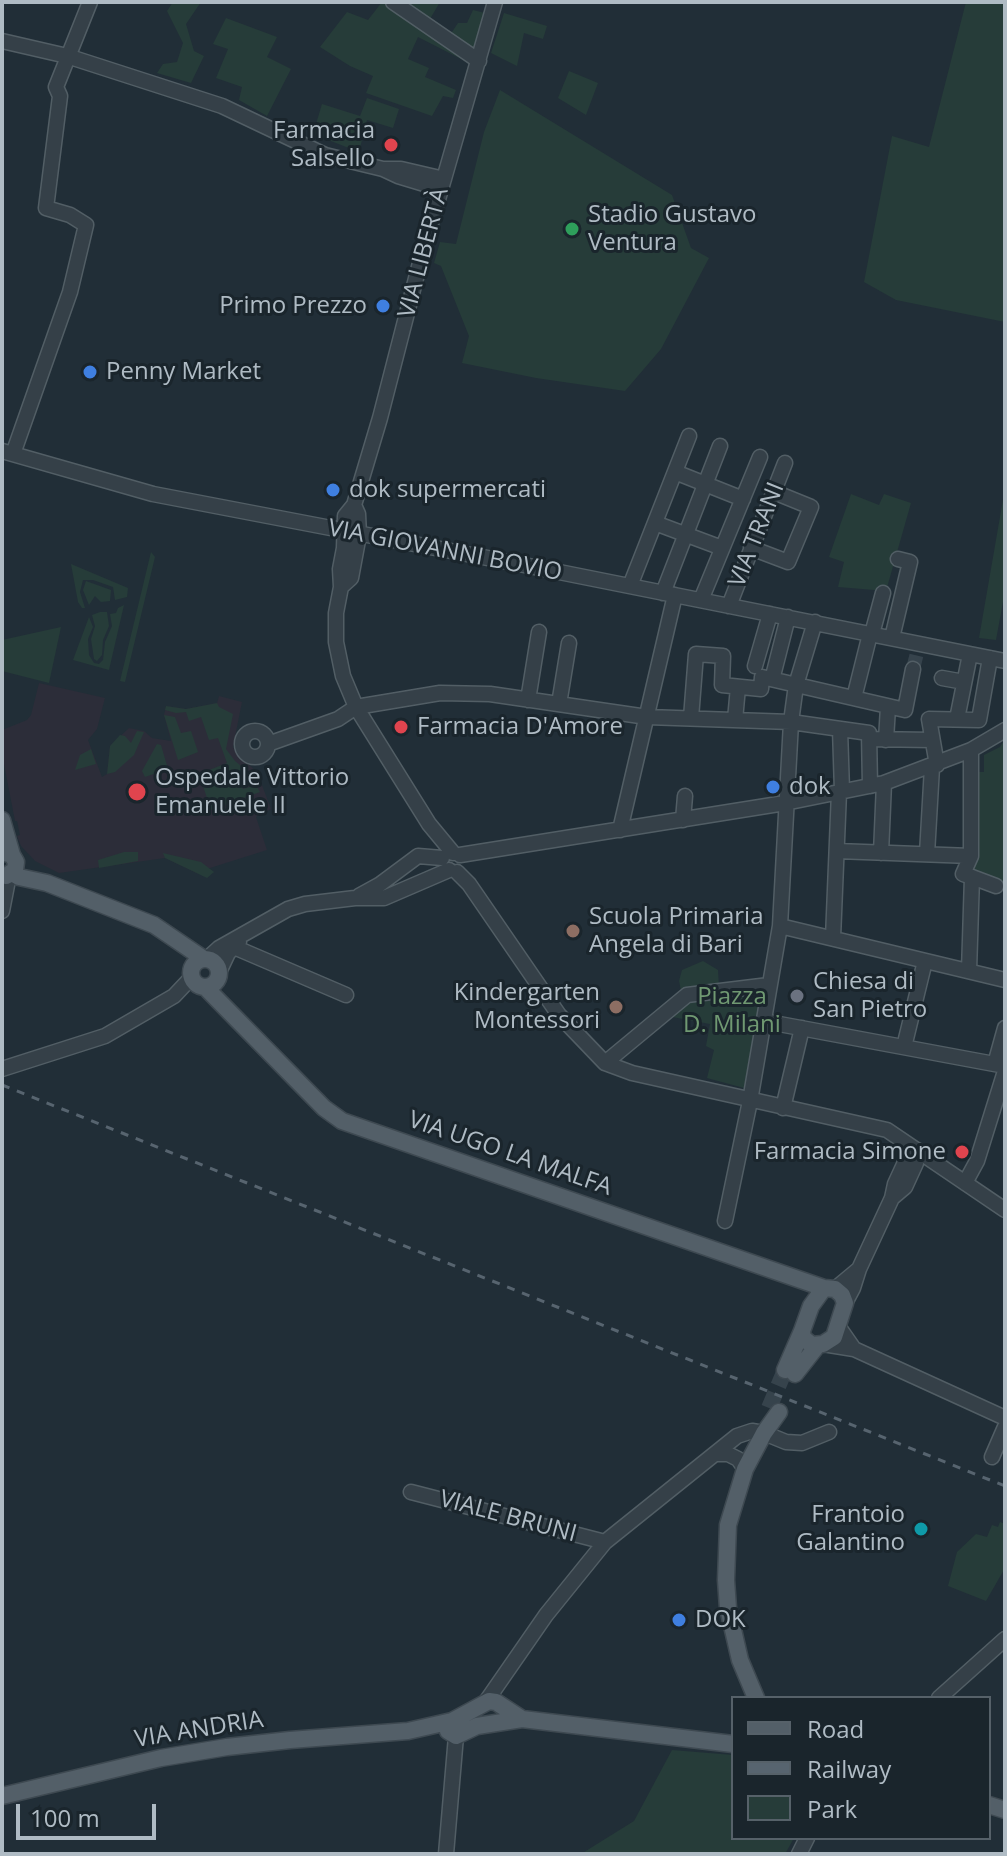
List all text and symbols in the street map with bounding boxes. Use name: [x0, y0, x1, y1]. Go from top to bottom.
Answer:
place label: Farmacia Salsello: [273, 117, 375, 173]
marker: Farmacia Salsello: [382, 136, 400, 154]
street label: VIA LIBERTÀ: [393, 185, 455, 321]
place label: Stadio Gustavo Ventura: [588, 201, 756, 257]
marker: Stadio Gustavo Ventura: [563, 220, 581, 238]
place label: Primo Prezzo: [219, 292, 367, 320]
marker: Primo Prezzo: [374, 297, 392, 315]
place label: Penny Market: [106, 358, 261, 386]
marker: Penny Market: [81, 363, 99, 381]
place label: dok supermercati: [349, 476, 546, 504]
street label: VIA TRANI: [723, 478, 791, 592]
marker: dok supermercati: [324, 481, 342, 499]
street label: VIA GIOVANNI BOVIO: [326, 514, 564, 588]
place label: Farmacia D'Amore: [417, 713, 623, 741]
marker: Farmacia D'Amore: [392, 718, 410, 736]
place label: Ospedale Vittorio Emanuele II: [155, 764, 349, 820]
place label: dok: [789, 773, 831, 801]
marker: dok: [764, 778, 782, 796]
marker: Ospedale Vittorio Emanuele II: [126, 781, 148, 803]
place label: Scuola Primaria Angela di Bari: [589, 903, 764, 959]
marker: Scuola Primaria Angela di Bari: [564, 922, 582, 940]
place label: Chiesa di San Pietro: [813, 968, 927, 1024]
place label: Kindergarten Montessori: [454, 979, 600, 1035]
park label: Piazza D. Milani: [683, 983, 781, 1039]
marker: Chiesa di San Pietro: [788, 987, 806, 1005]
marker: Kindergarten Montessori: [607, 998, 625, 1016]
street label: VIA UGO LA MALFA: [405, 1106, 615, 1202]
place label: Farmacia Simone: [754, 1138, 946, 1166]
marker: Farmacia Simone: [953, 1143, 971, 1161]
street label: VIALE BRUNI: [436, 1485, 580, 1549]
place label: Frantoio Galantino: [796, 1501, 905, 1557]
marker: Frantoio Galantino: [912, 1520, 930, 1538]
place label: DOK: [695, 1606, 746, 1634]
marker: DOK: [670, 1611, 688, 1629]
legend: [731, 1696, 991, 1840]
street label: VIA ANDRIA: [133, 1706, 265, 1754]
text: Road: [807, 1712, 864, 1745]
text: Railway: [807, 1752, 891, 1785]
scale bar: [20, 1788, 160, 1838]
text: Park: [807, 1792, 857, 1825]
text: 100 m: [30, 1801, 100, 1834]

